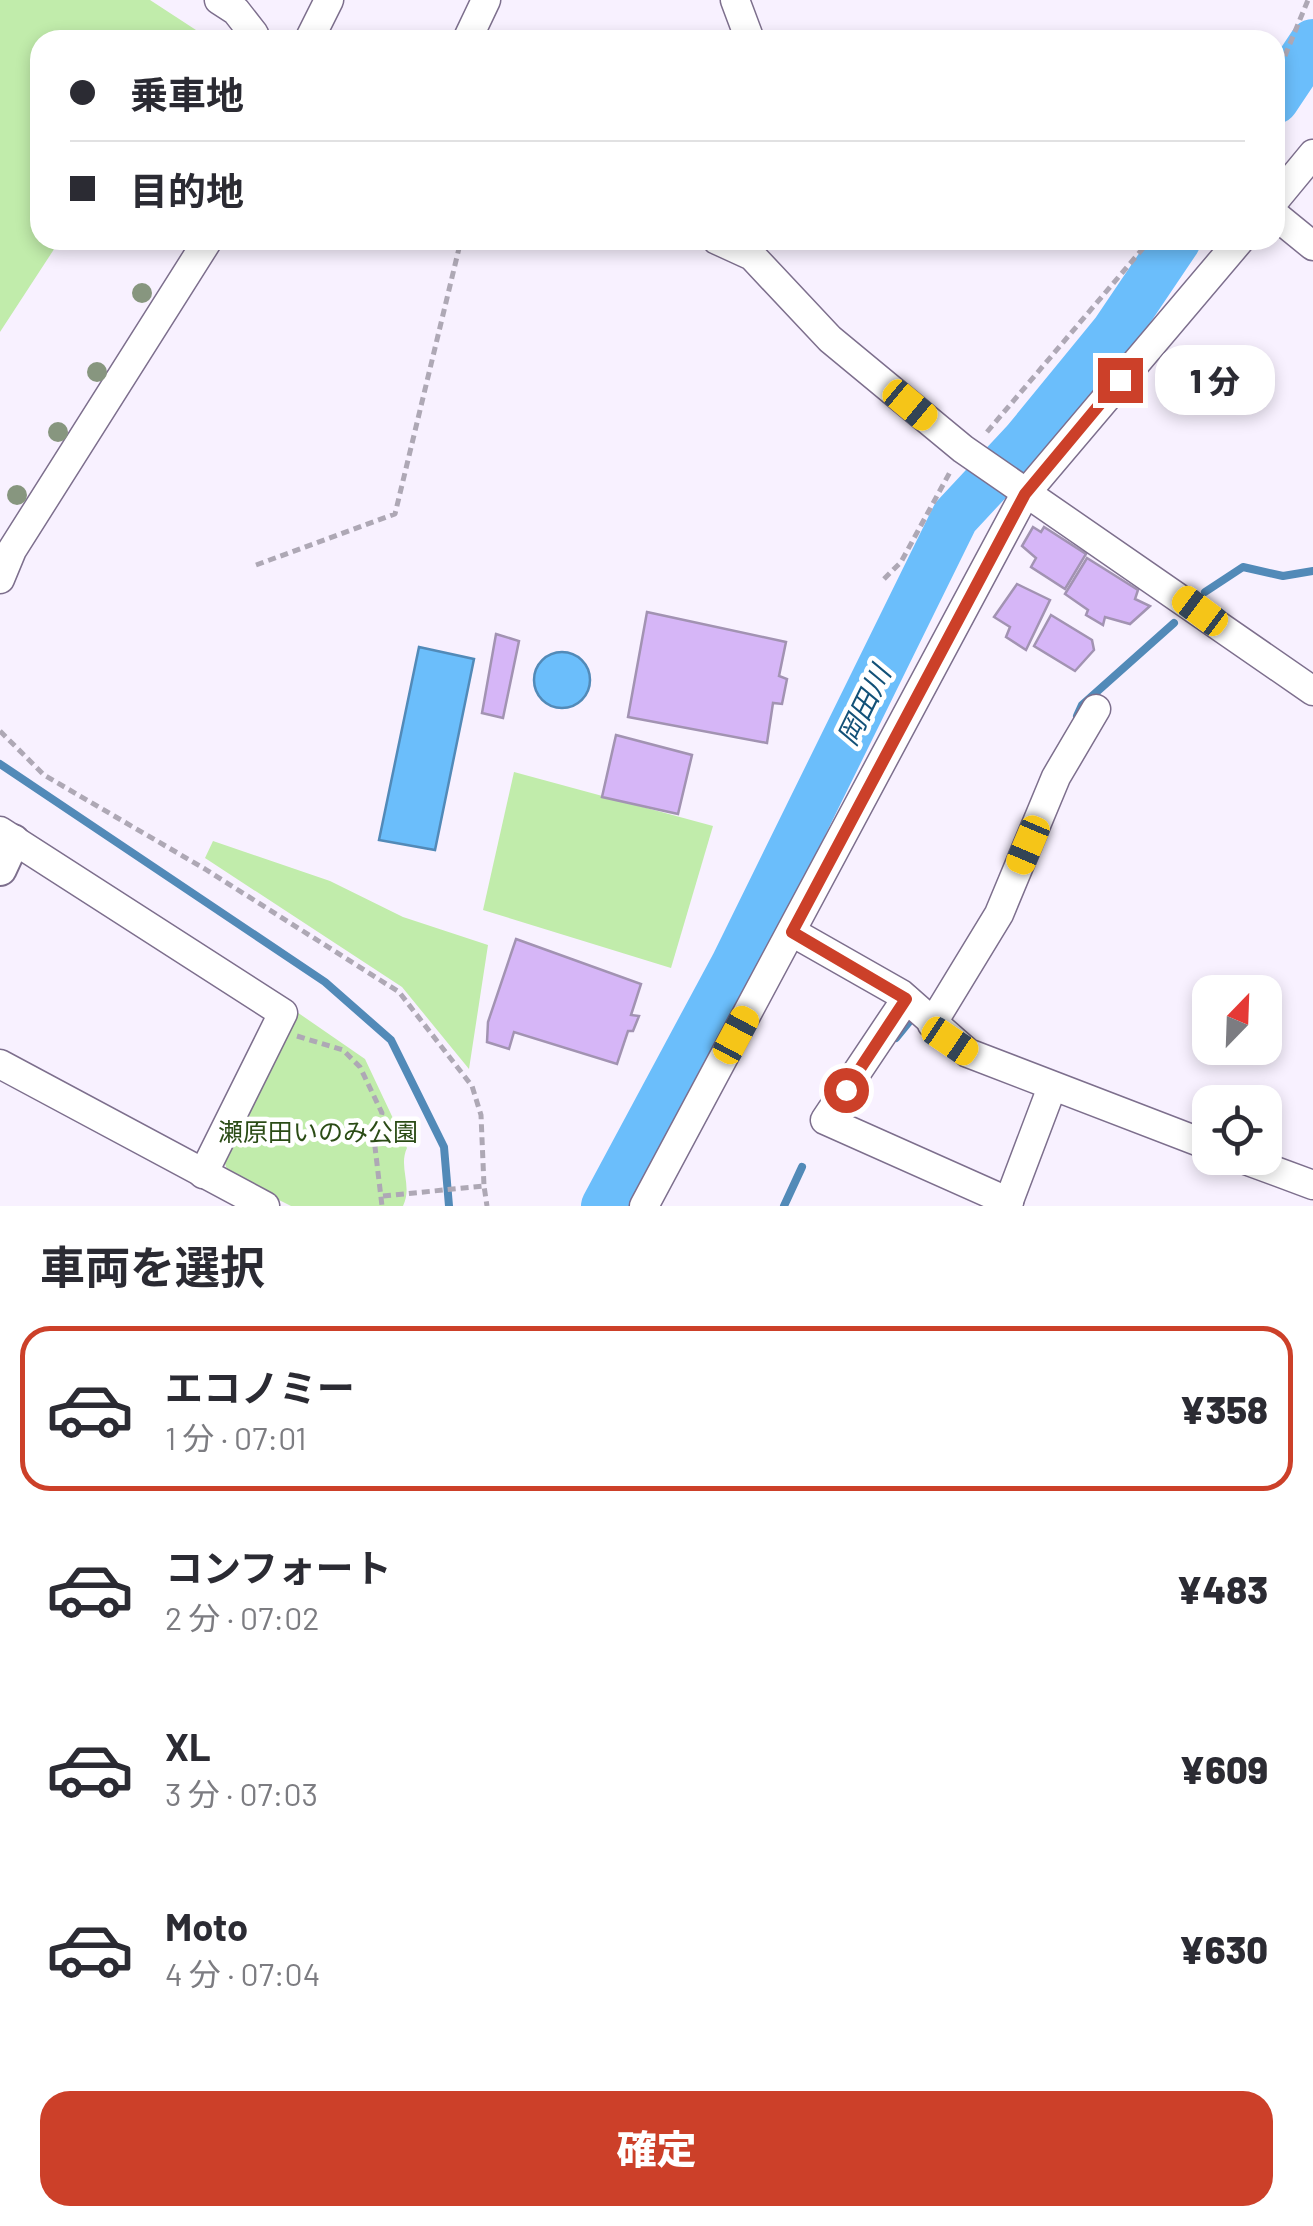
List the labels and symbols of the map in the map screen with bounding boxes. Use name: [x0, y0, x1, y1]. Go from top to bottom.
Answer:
callout: 1 分: [1155, 345, 1275, 415]
route end: [1098, 358, 1143, 403]
car: [877, 374, 943, 436]
car: [1167, 581, 1233, 641]
water label: 岡田川: [829, 657, 898, 750]
car: [1002, 812, 1054, 878]
north arrow: [1192, 975, 1282, 1065]
car: [709, 1001, 763, 1069]
car: [917, 1012, 983, 1070]
route start: [824, 1068, 869, 1113]
park label: 瀬原田いのみ公園: [218, 1116, 418, 1146]

